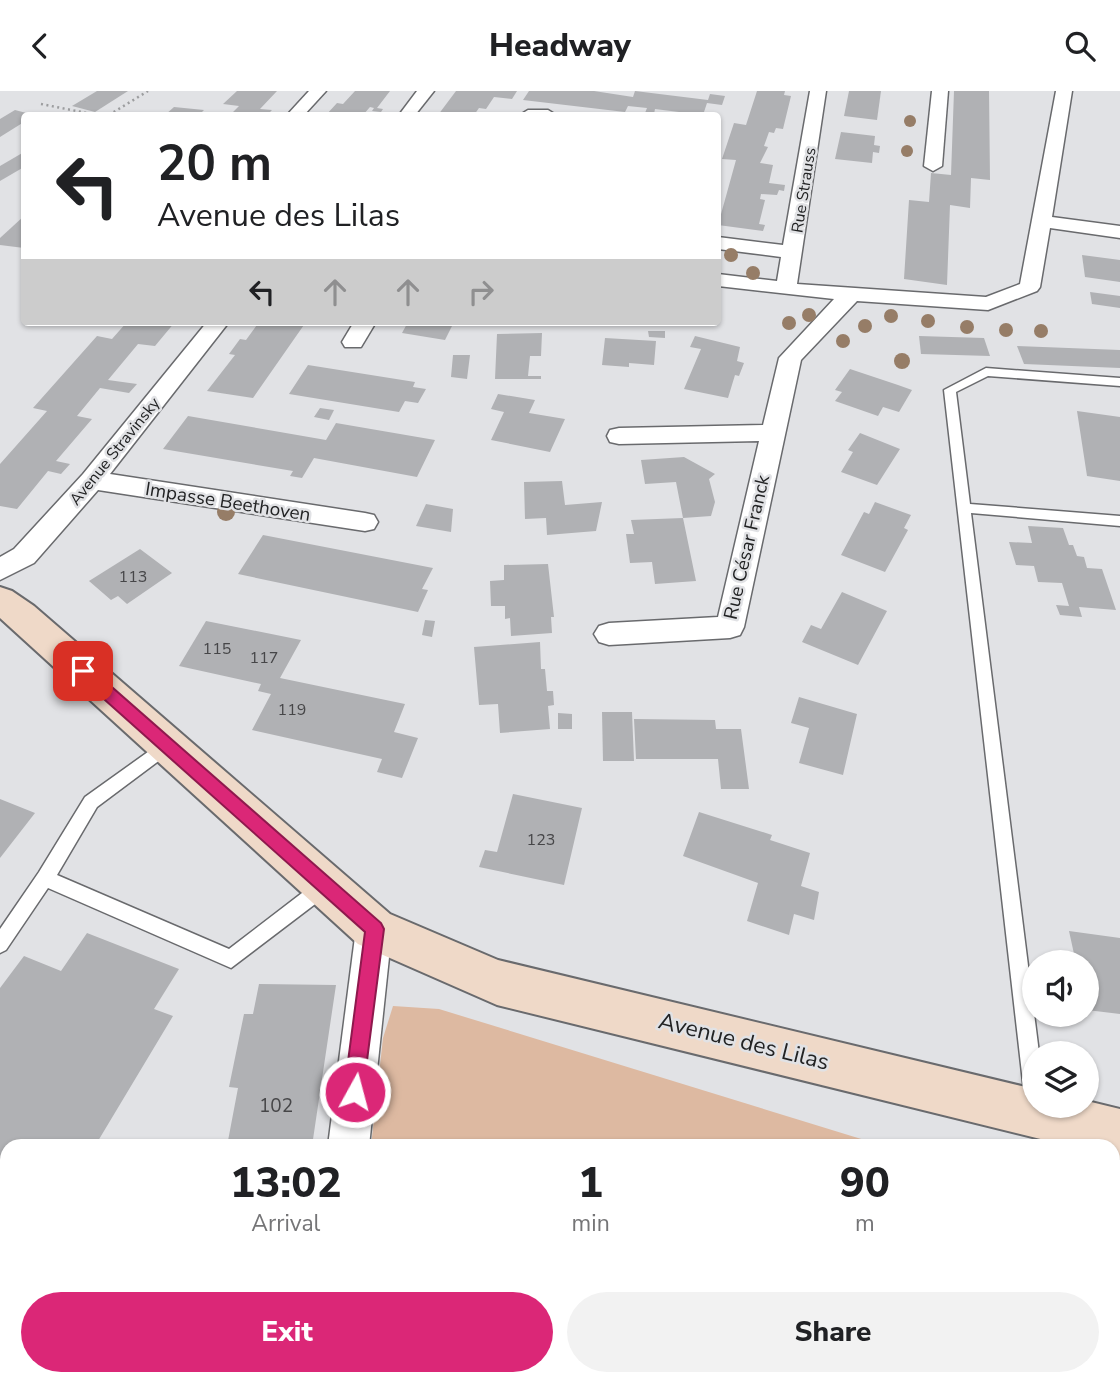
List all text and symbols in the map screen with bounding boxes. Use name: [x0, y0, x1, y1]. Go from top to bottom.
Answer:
text: Headway: [489, 24, 631, 67]
icon: back: [21, 27, 59, 65]
icon: search: [1061, 27, 1099, 65]
text: 20 m: [157, 130, 272, 197]
icon: left: [42, 140, 133, 231]
street label: Rue Strauss: [786, 146, 822, 234]
text: Avenue des Lilas: [157, 194, 400, 237]
icon: left: [243, 273, 281, 311]
icon: ahead: [316, 273, 354, 311]
icon: ahead: [389, 273, 427, 311]
icon: right: [462, 273, 500, 311]
street label: Avenue Stravinsky: [64, 393, 166, 510]
street label: Rue César Franck: [718, 472, 776, 622]
street label: Impasse Beethoven: [143, 476, 312, 528]
house number: 113: [119, 566, 147, 588]
house number: 115: [203, 638, 231, 660]
pin: [53, 641, 113, 701]
house number: 117: [250, 647, 278, 669]
icon: arrive: [64, 652, 102, 690]
house number: 119: [278, 699, 306, 721]
house number: 123: [527, 829, 555, 851]
map controls: [1022, 950, 1099, 1118]
button: sound: [1022, 950, 1099, 1027]
street label: Avenue des Lilas: [655, 1005, 832, 1078]
button: layers: [1022, 1041, 1099, 1118]
position arrow: [318, 1055, 392, 1129]
house number: 102: [259, 1093, 293, 1119]
text: 13:02: [230, 1155, 342, 1212]
text: 1: [578, 1155, 603, 1212]
text: 90: [840, 1155, 890, 1212]
text: Arrival: [251, 1208, 320, 1239]
text: min: [572, 1208, 610, 1239]
text: m: [855, 1208, 875, 1239]
button: Exit: [21, 1292, 553, 1372]
button: Share: [567, 1292, 1099, 1372]

